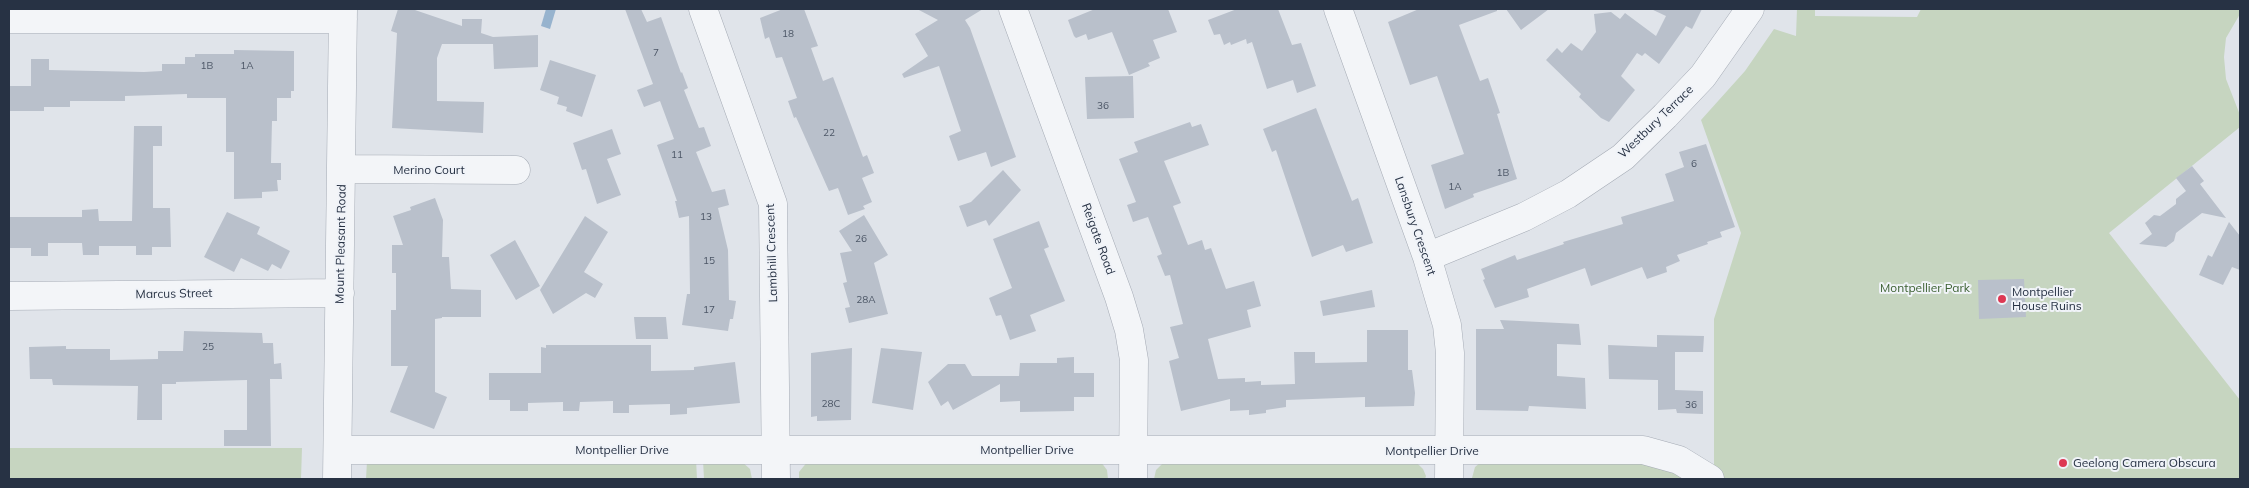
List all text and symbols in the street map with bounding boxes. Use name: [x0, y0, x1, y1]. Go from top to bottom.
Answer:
house number: 18: [782, 28, 794, 40]
house number: 7: [653, 47, 659, 59]
house number: 1B: [201, 60, 213, 72]
house number: 1A: [240, 60, 254, 72]
street label: Westbury Terrace: [1616, 83, 1696, 161]
house number: 36: [1097, 100, 1109, 112]
house number: 22: [823, 127, 835, 139]
house number: 11: [671, 149, 683, 161]
house number: 6: [1691, 158, 1697, 170]
street label: Merino Court: [393, 163, 465, 177]
house number: 1B: [1497, 167, 1509, 179]
street label: Lansbury Crescent: [1391, 175, 1439, 277]
house number: 1A: [1448, 181, 1462, 193]
street label: Mount Pleasant Road: [333, 184, 349, 304]
street label: Reigate Road: [1078, 201, 1118, 277]
street label: Lambhill Crescent: [763, 203, 781, 303]
house number: 13: [700, 211, 712, 223]
house number: 26: [855, 233, 867, 245]
house number: 15: [703, 255, 715, 267]
park label: Montpellier Park: [1880, 281, 1970, 295]
place label: Montpellier House Ruins: [2012, 285, 2082, 313]
street label: Marcus Street: [135, 286, 213, 302]
marker: Montpellier House Ruins: [1996, 293, 2008, 305]
house number: 28A: [856, 294, 876, 306]
house number: 17: [703, 304, 715, 316]
house number: 25: [202, 341, 214, 353]
house number: 28C: [822, 398, 840, 410]
house number: 36: [1685, 399, 1697, 411]
street label: Montpellier Drive: [575, 443, 669, 457]
street label: Montpellier Drive: [980, 443, 1074, 457]
street label: Montpellier Drive: [1385, 444, 1479, 458]
place label: Geelong Camera Obscura: [2073, 456, 2216, 470]
marker: Geelong Camera Obscura: [2057, 457, 2069, 469]

